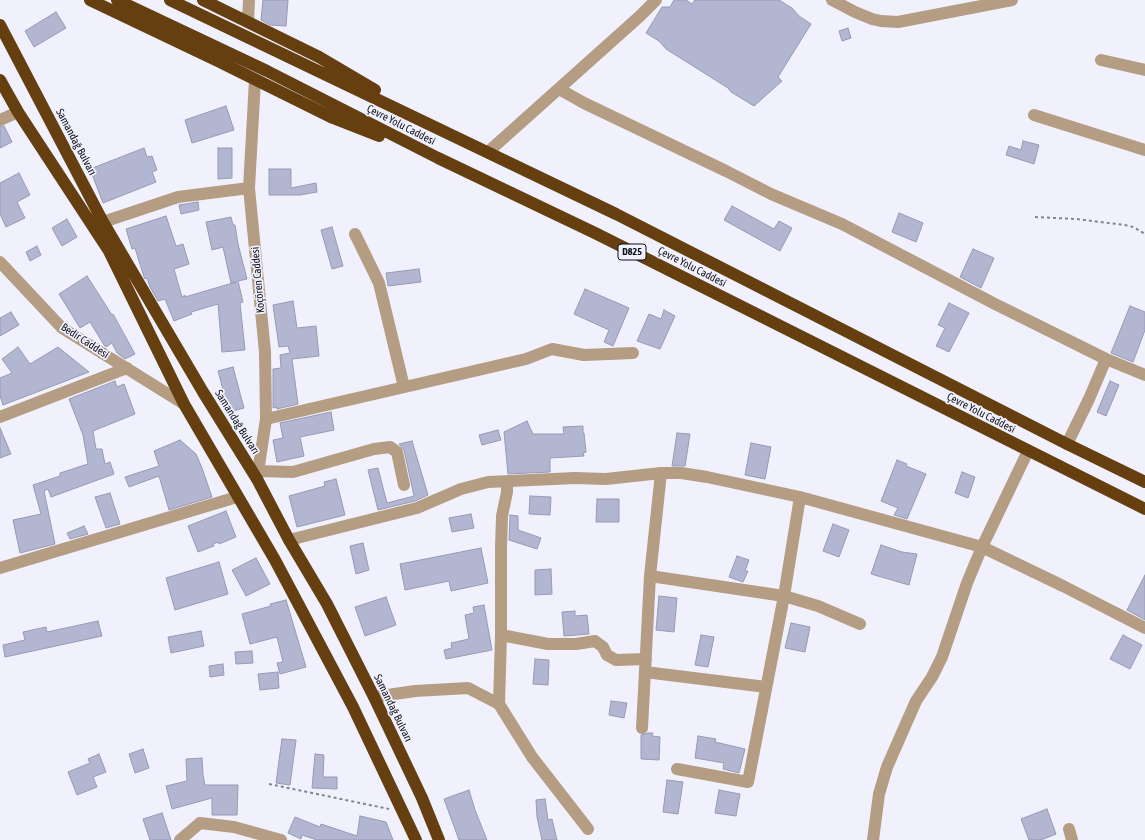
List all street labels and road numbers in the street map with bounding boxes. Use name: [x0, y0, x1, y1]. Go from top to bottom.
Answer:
street label: Çevre Yolu Caddesi: [365, 102, 437, 148]
street label: Samandağ Bulvarı: [53, 107, 99, 177]
road number: D825: [618, 244, 646, 260]
street label: Çevre Yolu Caddesi: [656, 244, 728, 290]
street label: Koçören Caddesi: [249, 246, 267, 314]
street label: Bedir Caddesi: [59, 321, 111, 361]
street label: Samandağ Bulvarı: [212, 387, 262, 457]
street label: Çevre Yolu Caddesi: [945, 390, 1017, 436]
street label: Samandağ Bulvarı: [371, 672, 415, 744]

